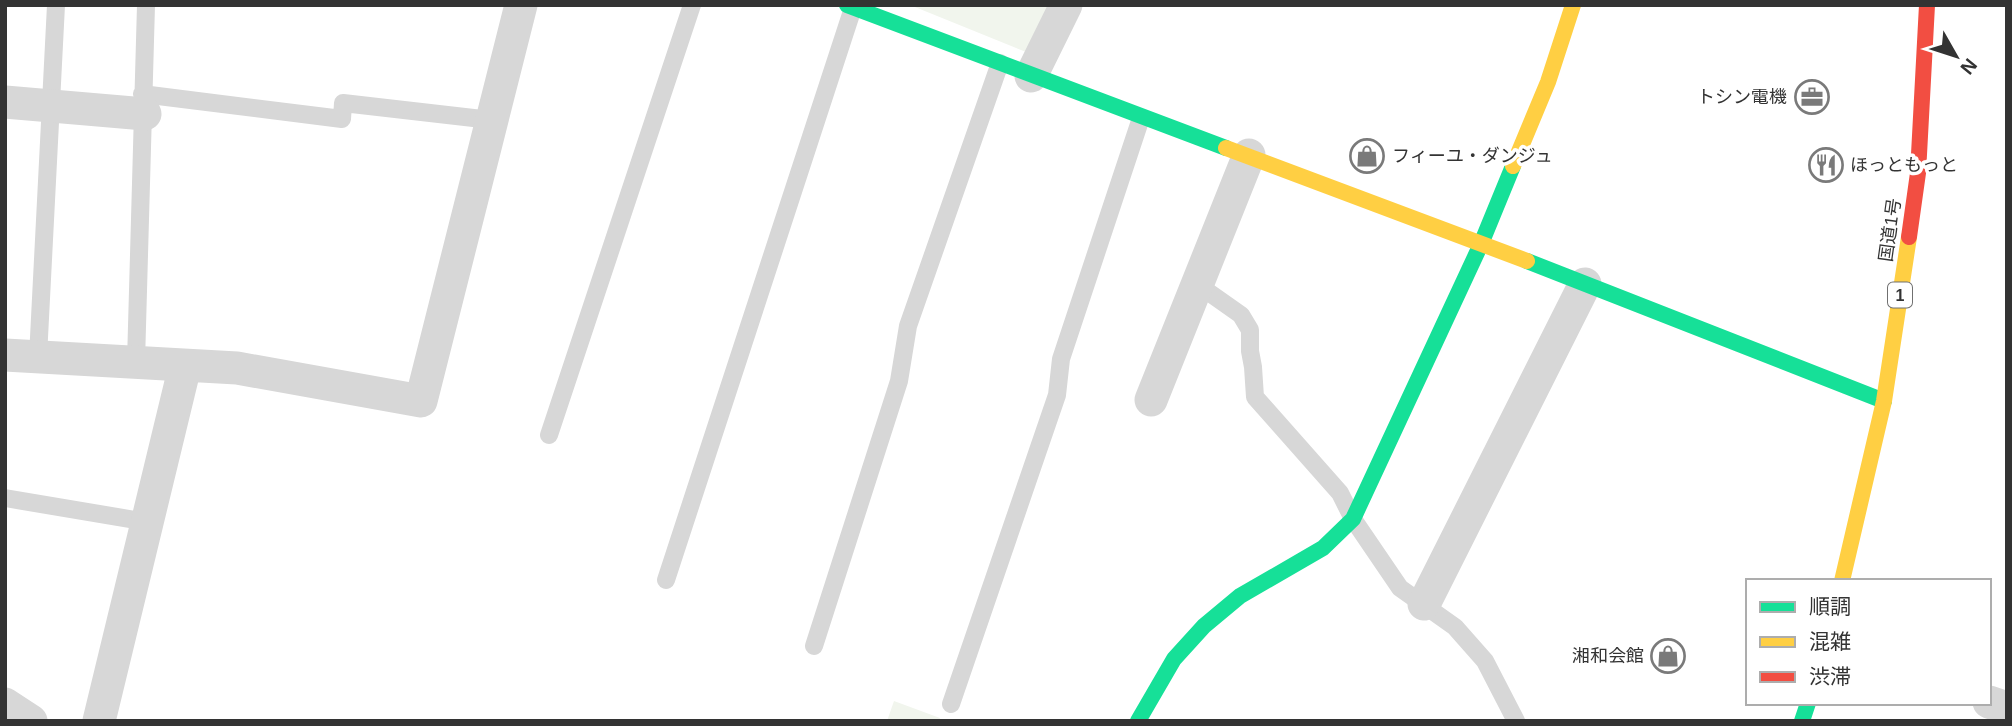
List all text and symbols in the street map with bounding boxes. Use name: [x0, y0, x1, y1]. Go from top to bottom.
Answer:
north arrow: [1921, 21, 1991, 91]
text: N: [1956, 54, 1981, 78]
office icon: トシン電機: [1793, 78, 1831, 116]
place label: トシン電機: [1697, 87, 1787, 107]
shop icon: フィーユ・ダンジュ: [1348, 137, 1386, 175]
place label: フィーユ・ダンジュ: [1392, 146, 1552, 166]
restaurant icon: ほっともっと: [1807, 146, 1845, 184]
place label: ほっともっと: [1850, 155, 1958, 175]
street label: 国道1号: [1876, 197, 1904, 263]
road number: 1: [1888, 282, 1912, 308]
legend: [1746, 579, 1991, 705]
text: 順調: [1809, 595, 1851, 618]
text: 混雑: [1809, 630, 1851, 653]
shop icon: 湘和会館: [1649, 637, 1687, 675]
place label: 湘和会館: [1572, 646, 1644, 666]
text: 渋滞: [1809, 665, 1851, 688]

